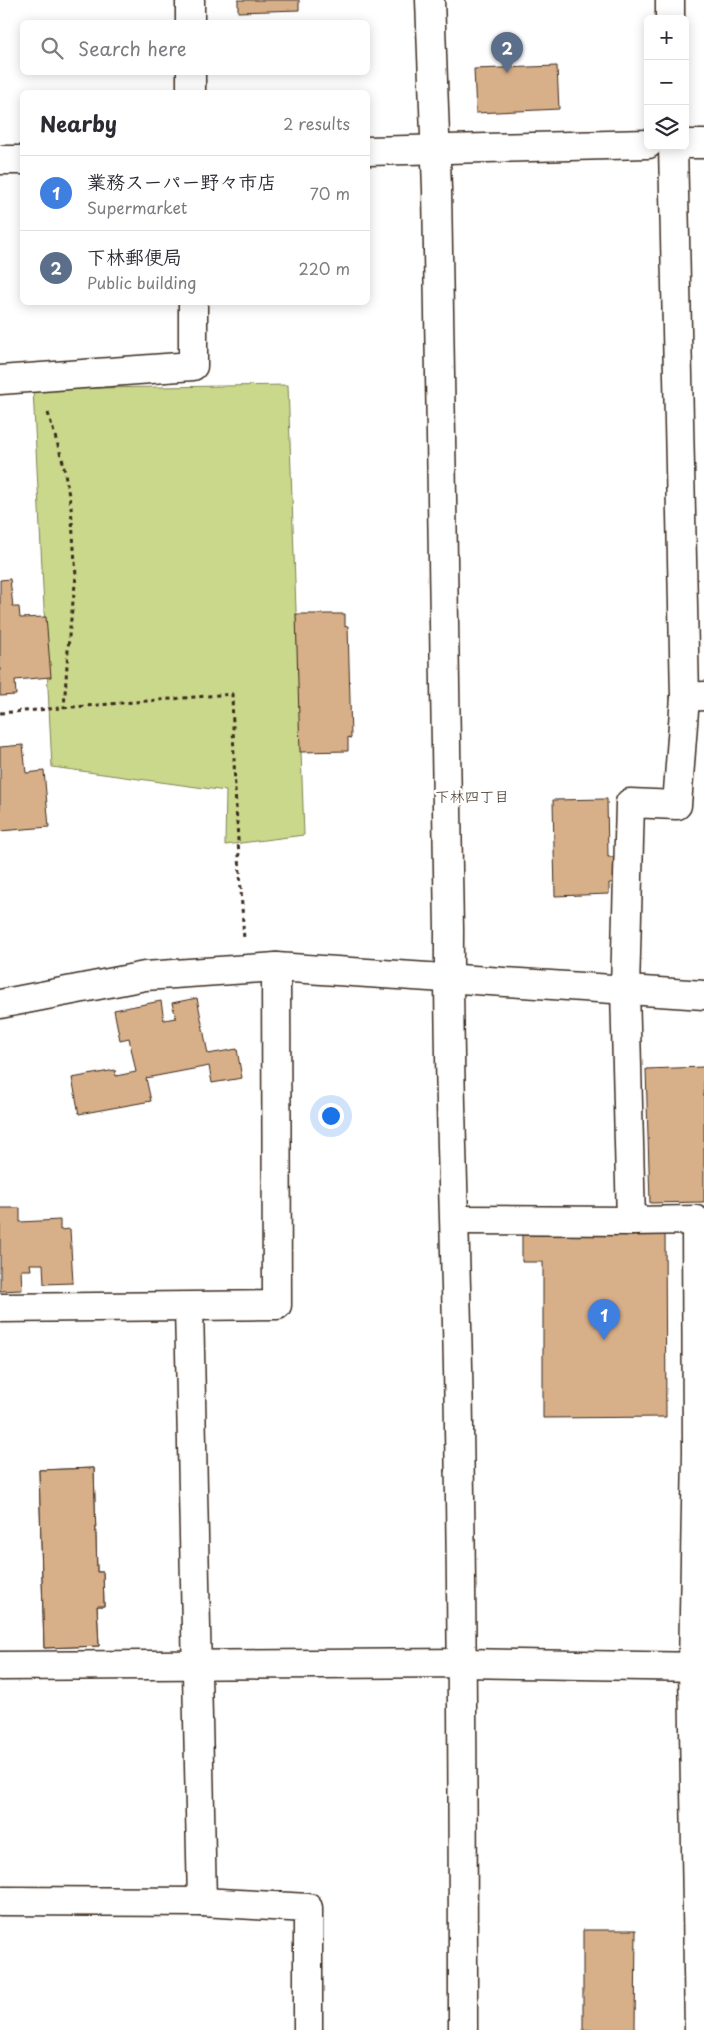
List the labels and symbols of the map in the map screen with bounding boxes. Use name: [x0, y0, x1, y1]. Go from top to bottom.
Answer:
pin: 2: [491, 32, 523, 73]
district label: 下林四丁目: [434, 784, 510, 807]
your location: [318, 1103, 344, 1129]
pin: 1: [588, 1299, 620, 1340]

